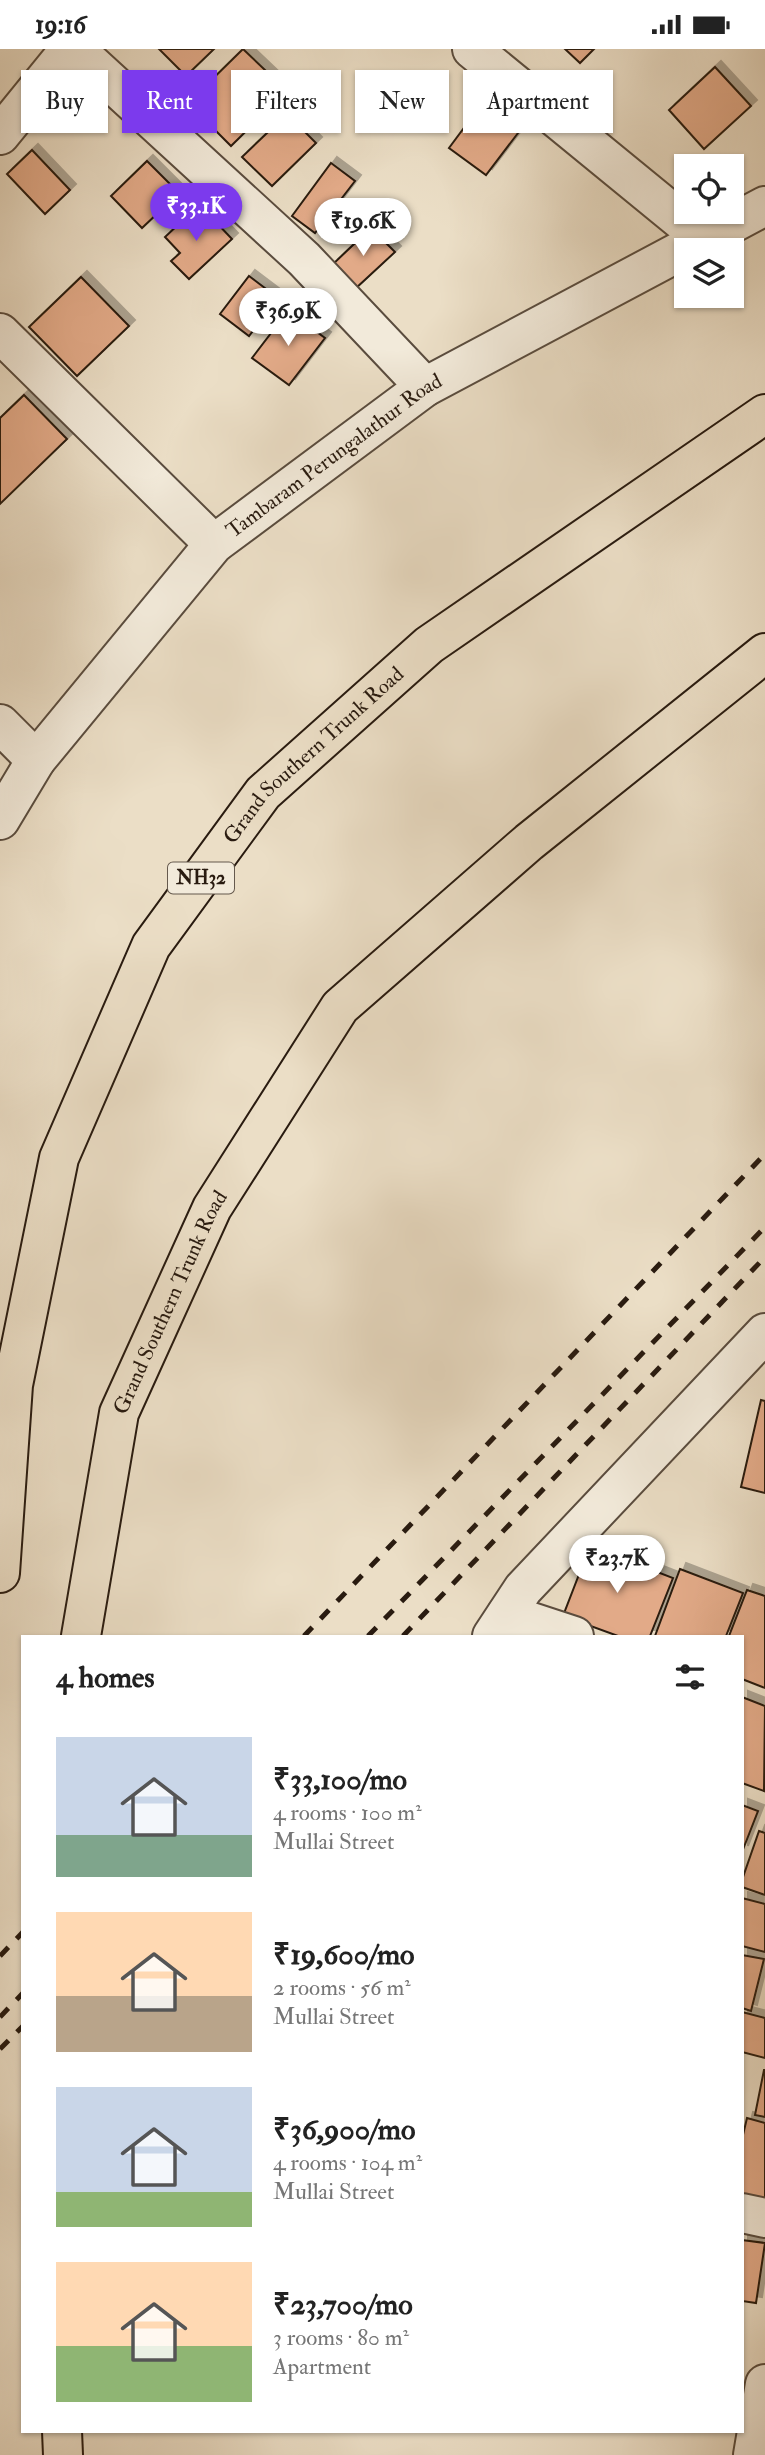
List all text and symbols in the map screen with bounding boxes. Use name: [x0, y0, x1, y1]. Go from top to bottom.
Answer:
text: 19:16: [35, 9, 86, 41]
chip: Buy: [21, 70, 108, 133]
chip: Rent: [122, 70, 217, 133]
chip: Filters: [231, 70, 341, 133]
chip: New: [355, 70, 449, 133]
chip: Apartment: [463, 70, 613, 133]
map controls: [674, 154, 744, 308]
button: locate: [674, 154, 744, 224]
pin: ₹33.1K: [139, 183, 253, 243]
text: ₹33.1K: [166, 191, 226, 220]
pin: ₹19.6K: [306, 199, 420, 258]
text: ₹19.6K: [330, 206, 396, 235]
button: layers: [674, 238, 744, 308]
pin: ₹36.9K: [231, 289, 345, 348]
text: ₹36.9K: [255, 296, 321, 325]
street label: Tambaram Perungalathur Road: [220, 367, 447, 544]
street label: Grand Southern Trunk Road: [217, 660, 410, 849]
road number: NH32: [168, 863, 234, 893]
street label: Grand Southern Trunk Road: [107, 1185, 234, 1418]
pin: ₹23.7K: [560, 1535, 674, 1595]
text: ₹23.7K: [585, 1543, 649, 1572]
icon: filters: [671, 1658, 709, 1696]
text: 4 homes: [56, 1659, 155, 1696]
text: ₹33,100/mo: [273, 1761, 407, 1798]
icon: home: [112, 1765, 196, 1849]
text: 4 rooms · 100 m²: [273, 1798, 422, 1827]
text: Mullai Street: [273, 1827, 394, 1856]
text: ₹19,600/mo: [273, 1936, 415, 1973]
icon: home: [112, 1940, 196, 2024]
text: 2 rooms · 56 m²: [273, 1973, 411, 2002]
text: Mullai Street: [273, 2002, 394, 2031]
text: ₹36,900/mo: [273, 2111, 415, 2148]
icon: home: [112, 2115, 196, 2199]
text: 4 rooms · 104 m²: [273, 2148, 422, 2177]
text: Mullai Street: [273, 2177, 394, 2206]
text: ₹23,700/mo: [273, 2286, 413, 2323]
icon: home: [112, 2290, 196, 2374]
text: 3 rooms · 80 m²: [273, 2323, 409, 2352]
text: Apartment: [273, 2352, 371, 2381]

